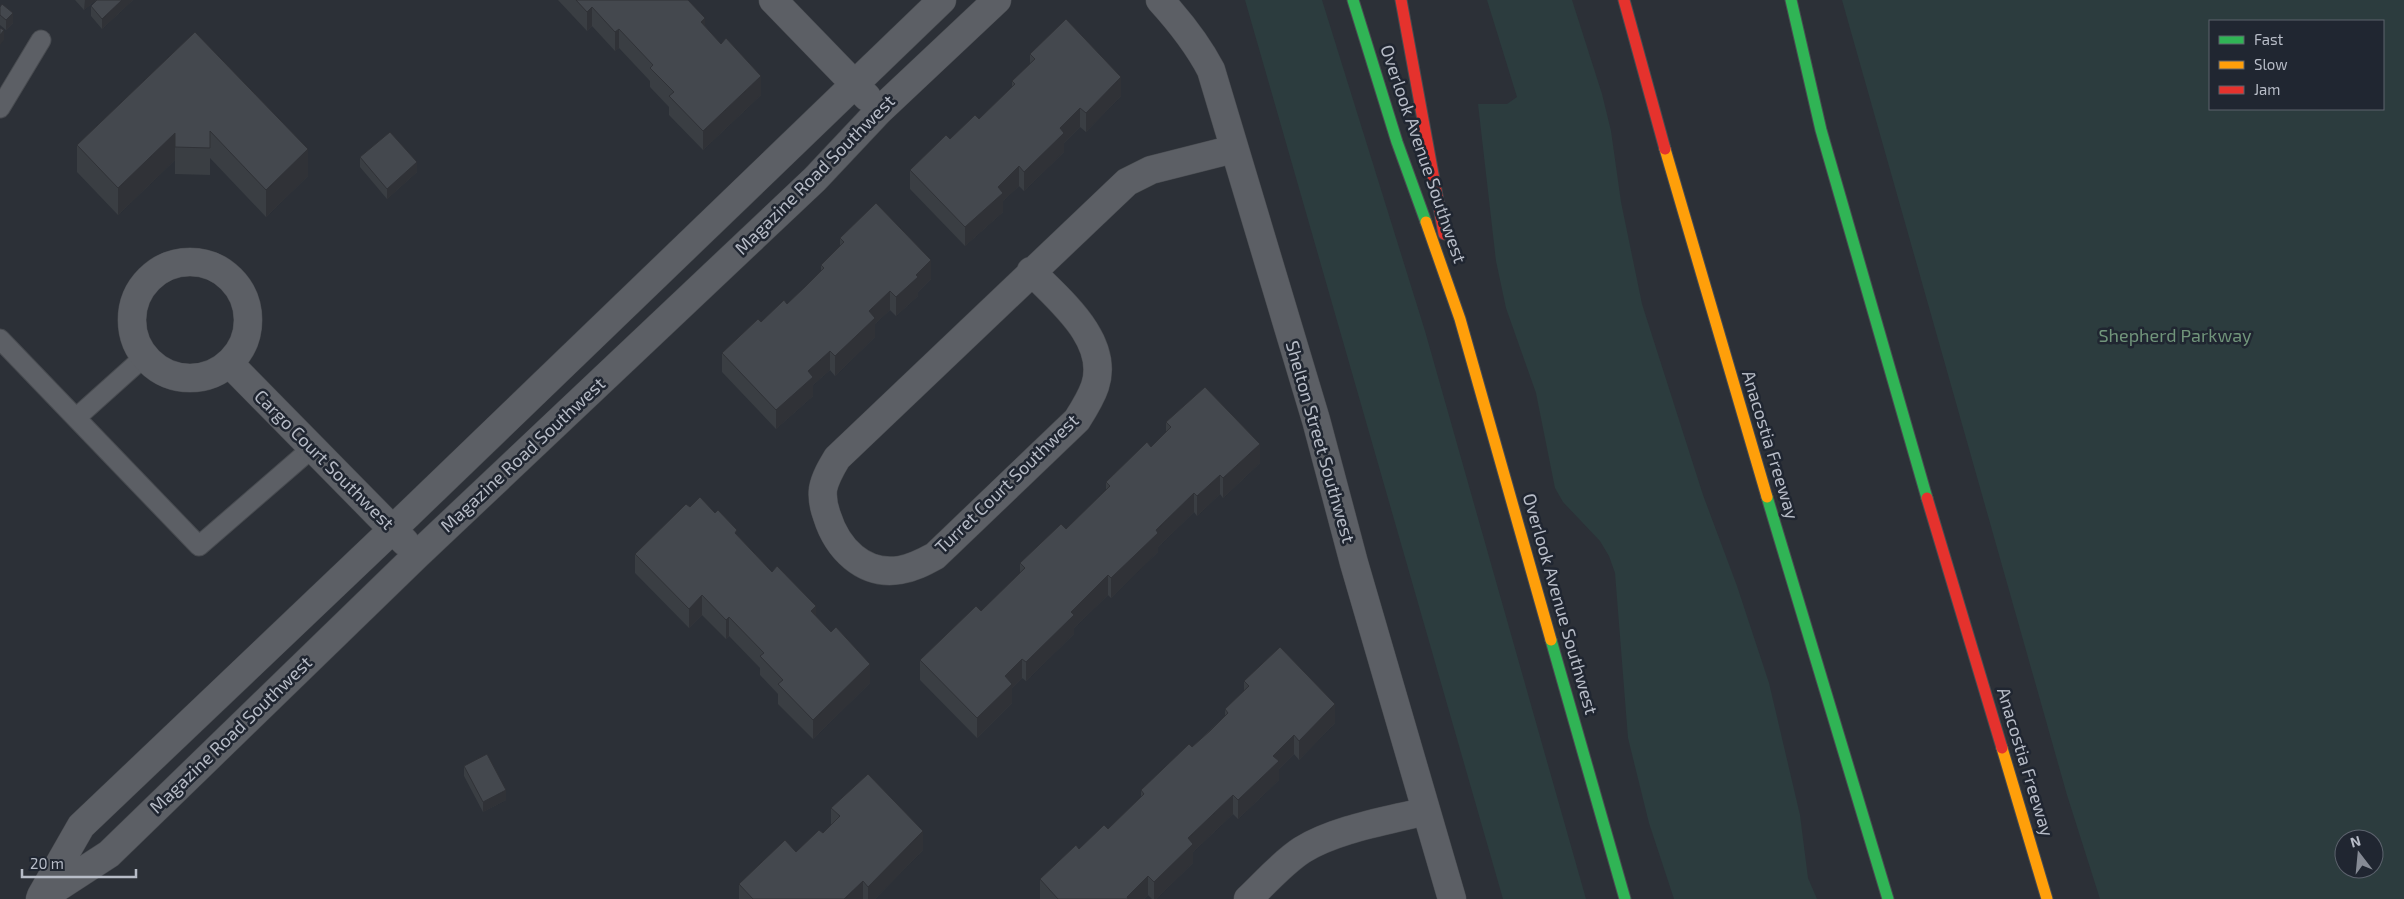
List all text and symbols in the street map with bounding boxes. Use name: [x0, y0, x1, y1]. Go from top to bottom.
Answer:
legend: [2209, 20, 2384, 110]
text: Fast: [2254, 30, 2284, 48]
street label: Overlook Avenue Southwest: [1376, 42, 1472, 266]
text: Slow: [2254, 55, 2288, 73]
text: Jam: [2254, 80, 2280, 98]
street label: Magazine Road Southwest: [730, 90, 899, 259]
park label: Shepherd Parkway: [2098, 324, 2252, 346]
street label: Shelton Street Southwest: [1282, 338, 1360, 546]
street label: Anacostia Freeway: [1738, 368, 1804, 522]
street label: Magazine Road Southwest: [435, 372, 609, 536]
street label: Cargo Court Southwest: [250, 385, 399, 534]
street label: Turret Court Southwest: [930, 409, 1083, 558]
street label: Overlook Avenue Southwest: [1519, 490, 1603, 717]
street label: Magazine Road Southwest: [145, 651, 316, 818]
street label: Anacostia Freeway: [1993, 685, 2059, 839]
north arrow: [2334, 829, 2384, 879]
text: N: [2348, 831, 2362, 851]
scale bar: [22, 846, 136, 878]
text: 20 m: [30, 854, 64, 872]

